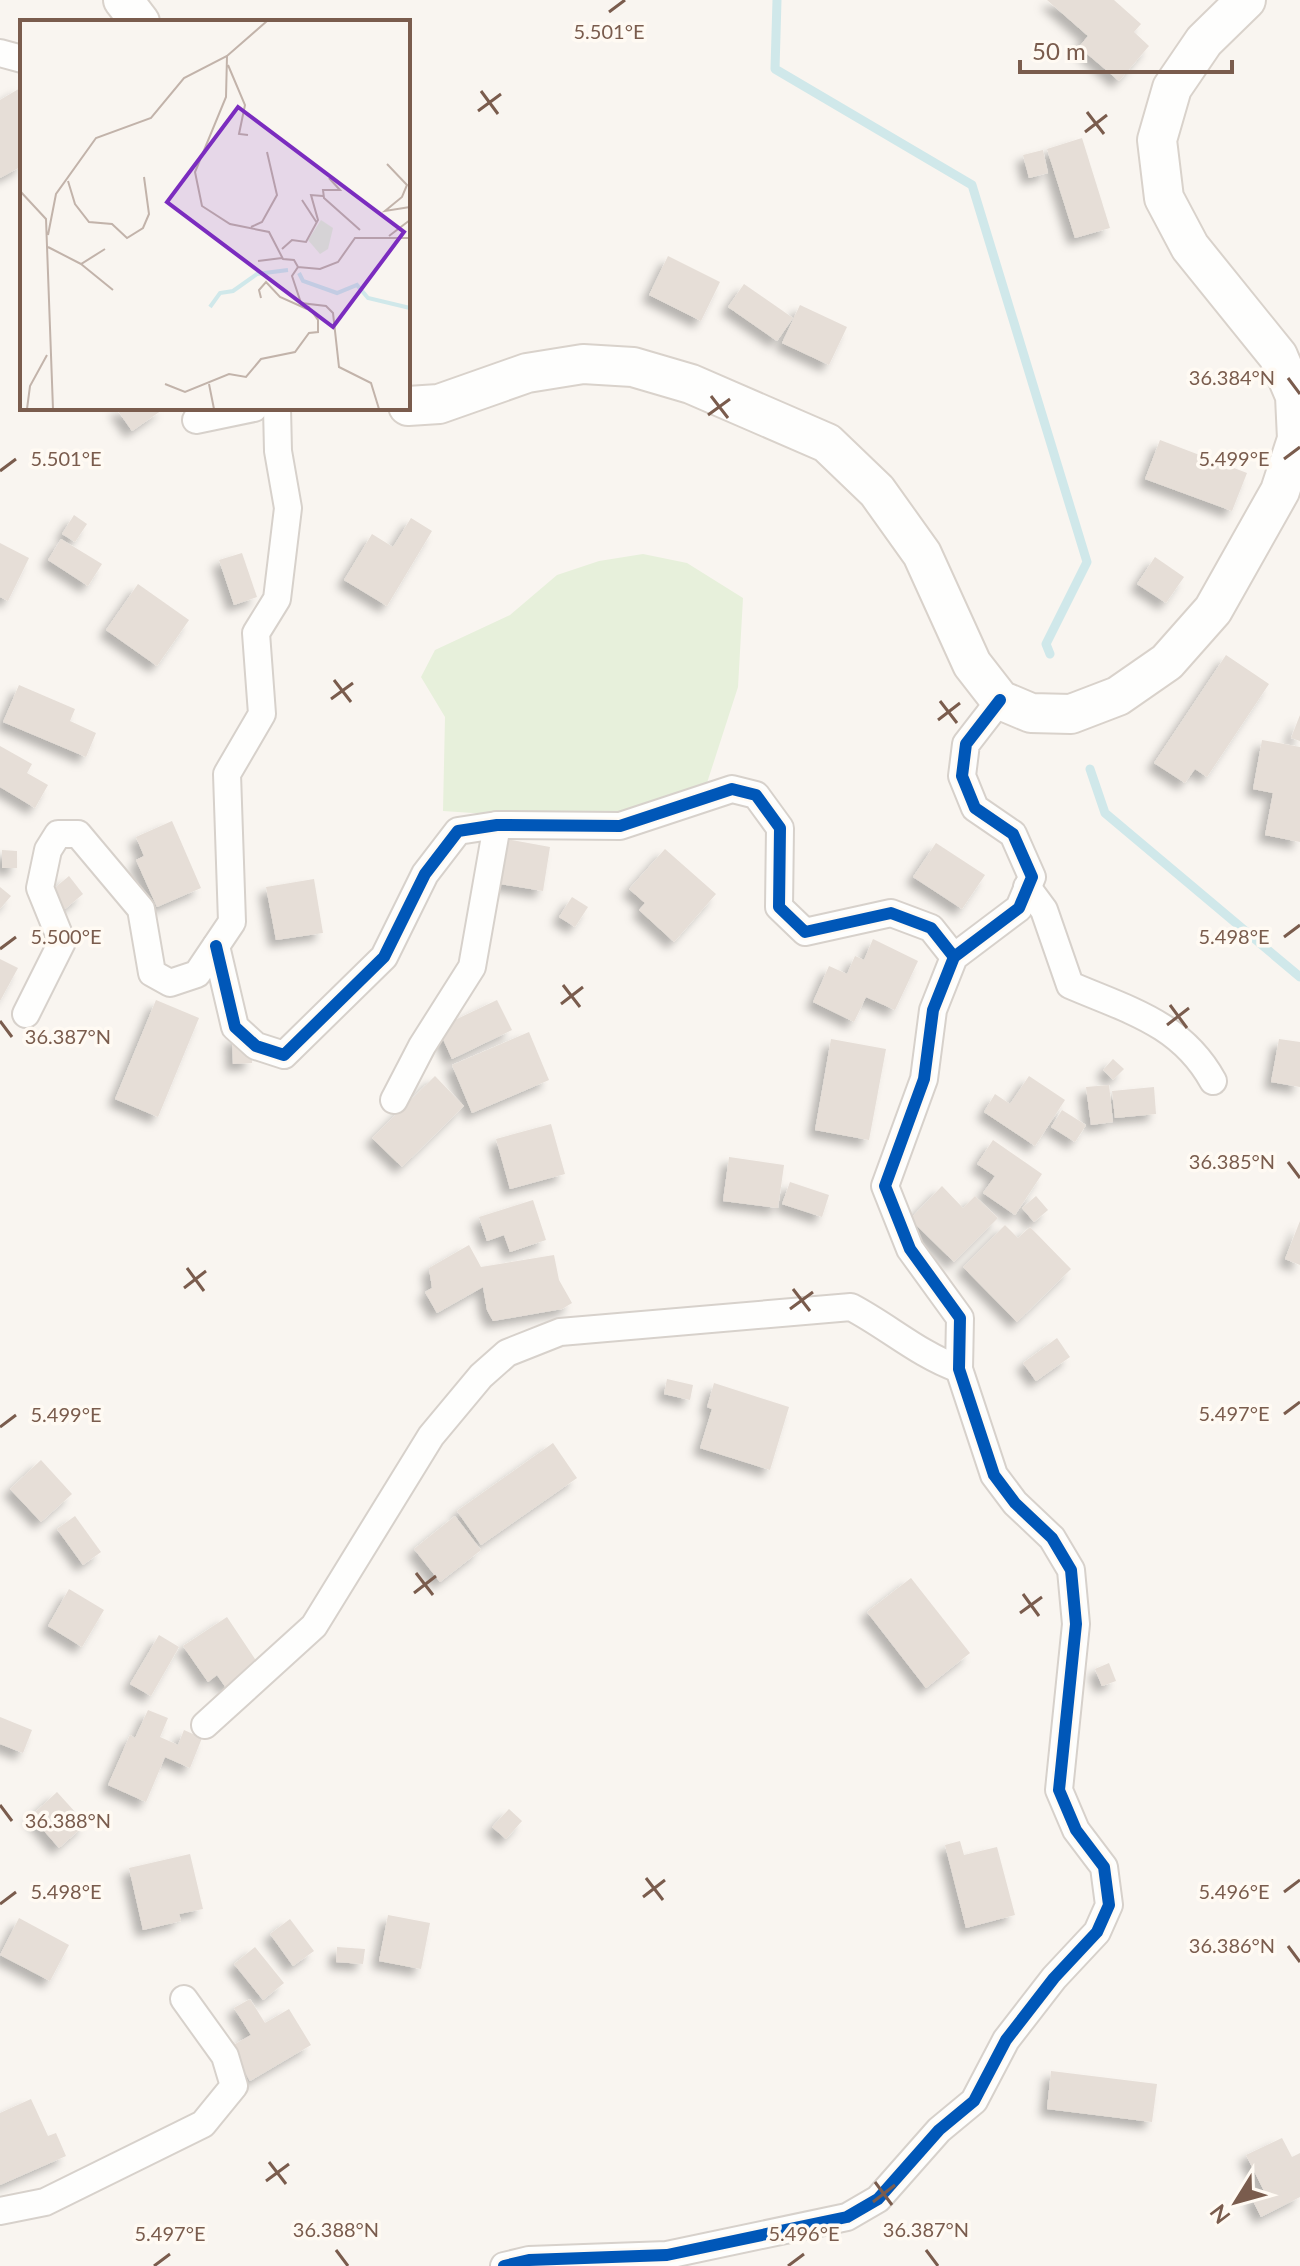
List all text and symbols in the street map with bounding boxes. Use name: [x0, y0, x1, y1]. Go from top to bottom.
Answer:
text: 5.501°E: [574, 19, 644, 43]
inset map: [20, 20, 410, 410]
scale bar: [1020, 24, 1232, 74]
text: 50 m: [1032, 36, 1086, 65]
text: 36.384°N: [1189, 365, 1275, 389]
text: 5.501°E: [31, 446, 101, 470]
text: 5.499°E: [1199, 446, 1269, 470]
text: 5.500°E: [31, 924, 101, 948]
text: 5.498°E: [1199, 924, 1269, 948]
text: 36.387°N: [25, 1024, 111, 1048]
text: 36.385°N: [1189, 1149, 1275, 1173]
text: 5.497°E: [1199, 1401, 1269, 1425]
text: 5.499°E: [31, 1402, 101, 1426]
text: 36.388°N: [25, 1808, 111, 1832]
text: 5.498°E: [31, 1879, 101, 1903]
text: 5.496°E: [1199, 1879, 1269, 1903]
text: 36.386°N: [1189, 1933, 1275, 1957]
north arrow: [1196, 2162, 1276, 2242]
text: N: [1204, 2199, 1236, 2229]
text: 36.388°N: [293, 2217, 379, 2241]
text: 36.387°N: [883, 2217, 969, 2241]
text: 5.497°E: [135, 2221, 205, 2245]
text: 5.496°E: [769, 2221, 839, 2245]

